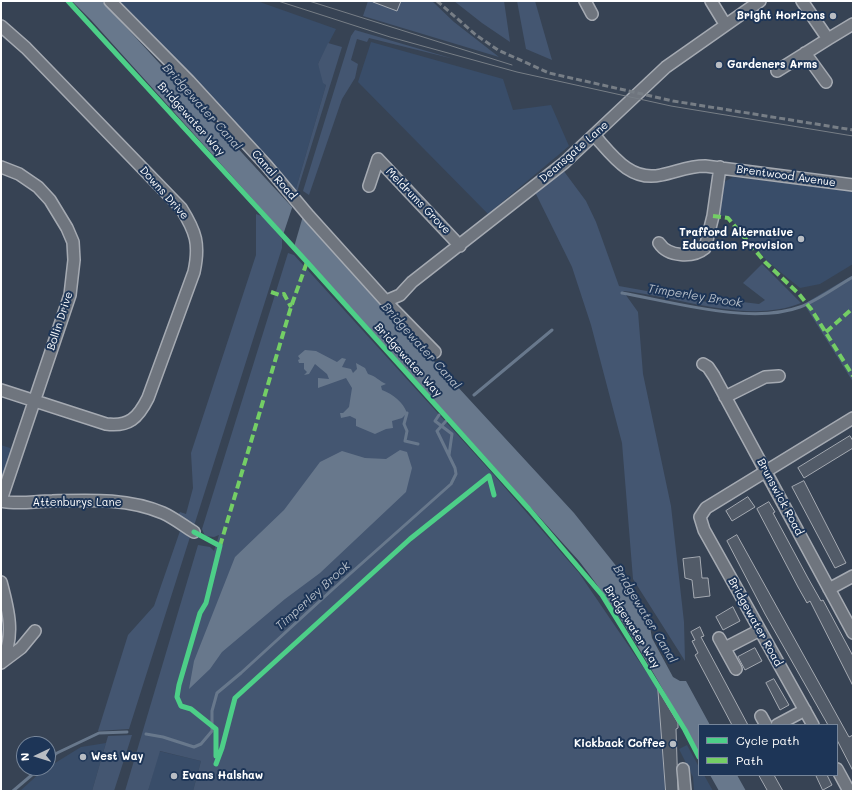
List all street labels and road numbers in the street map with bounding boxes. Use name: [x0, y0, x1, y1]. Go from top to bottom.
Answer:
street label: Bridgewater Way: [155, 80, 227, 158]
street label: Deansgate Lane: [537, 119, 611, 185]
street label: Canal Road: [249, 148, 299, 202]
street label: Brentwood Avenue: [735, 162, 837, 190]
street label: Downs Drive: [137, 164, 191, 222]
street label: Meldrums Grove: [383, 165, 453, 237]
street label: Bollin Drive: [44, 290, 76, 352]
street label: Bridgewater Way: [372, 321, 444, 399]
street label: Brunswick Road: [754, 456, 806, 538]
street label: Attenburys Lane: [33, 496, 121, 510]
street label: Bridgewater Road: [725, 575, 785, 669]
street label: Bridgewater Way: [601, 584, 663, 670]

